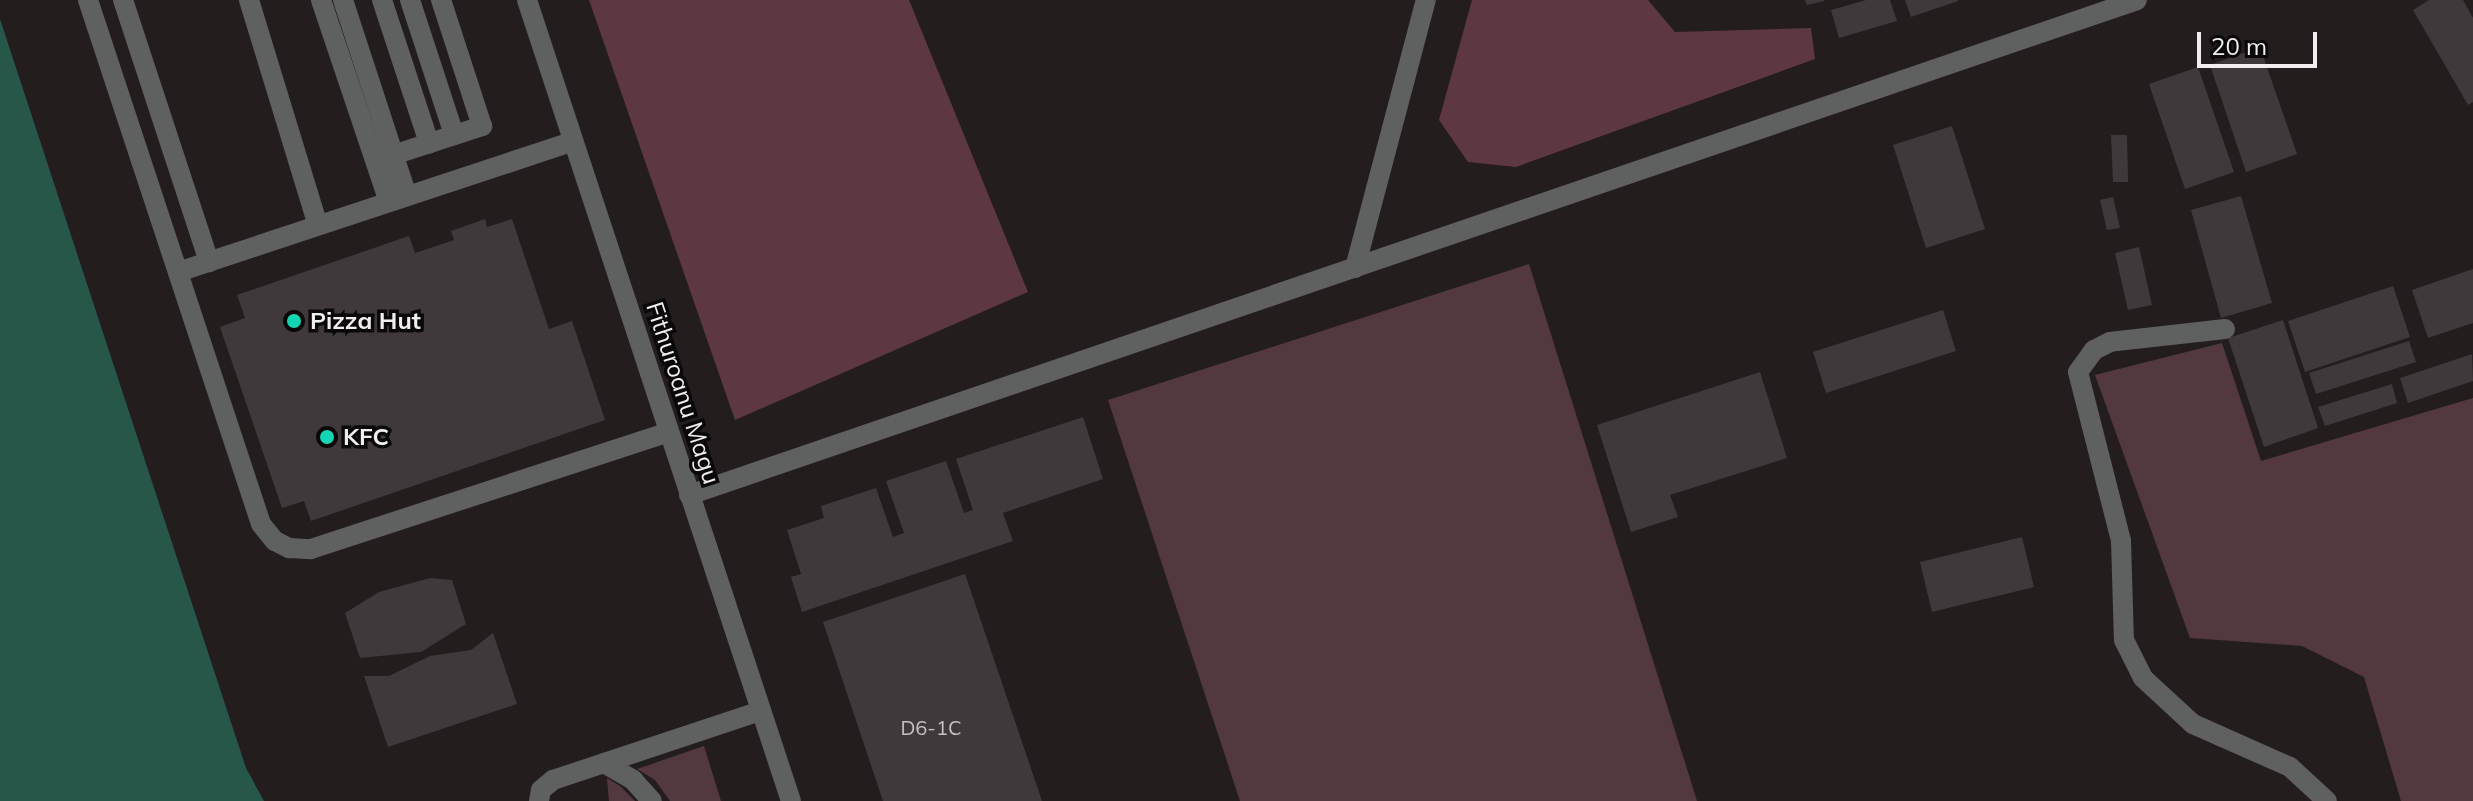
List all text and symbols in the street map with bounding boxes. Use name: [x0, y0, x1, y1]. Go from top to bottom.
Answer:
scale bar: [2201, 16, 2321, 66]
text: 20 m: [2211, 31, 2267, 61]
street label: Fithuroanu Magu: [640, 298, 726, 488]
place label: Pizza Hut: [310, 307, 421, 335]
marker: Pizza Hut: [285, 312, 303, 330]
place label: KFC: [343, 423, 389, 451]
marker: KFC: [318, 428, 336, 446]
house number: D6-1C: [900, 715, 962, 739]

